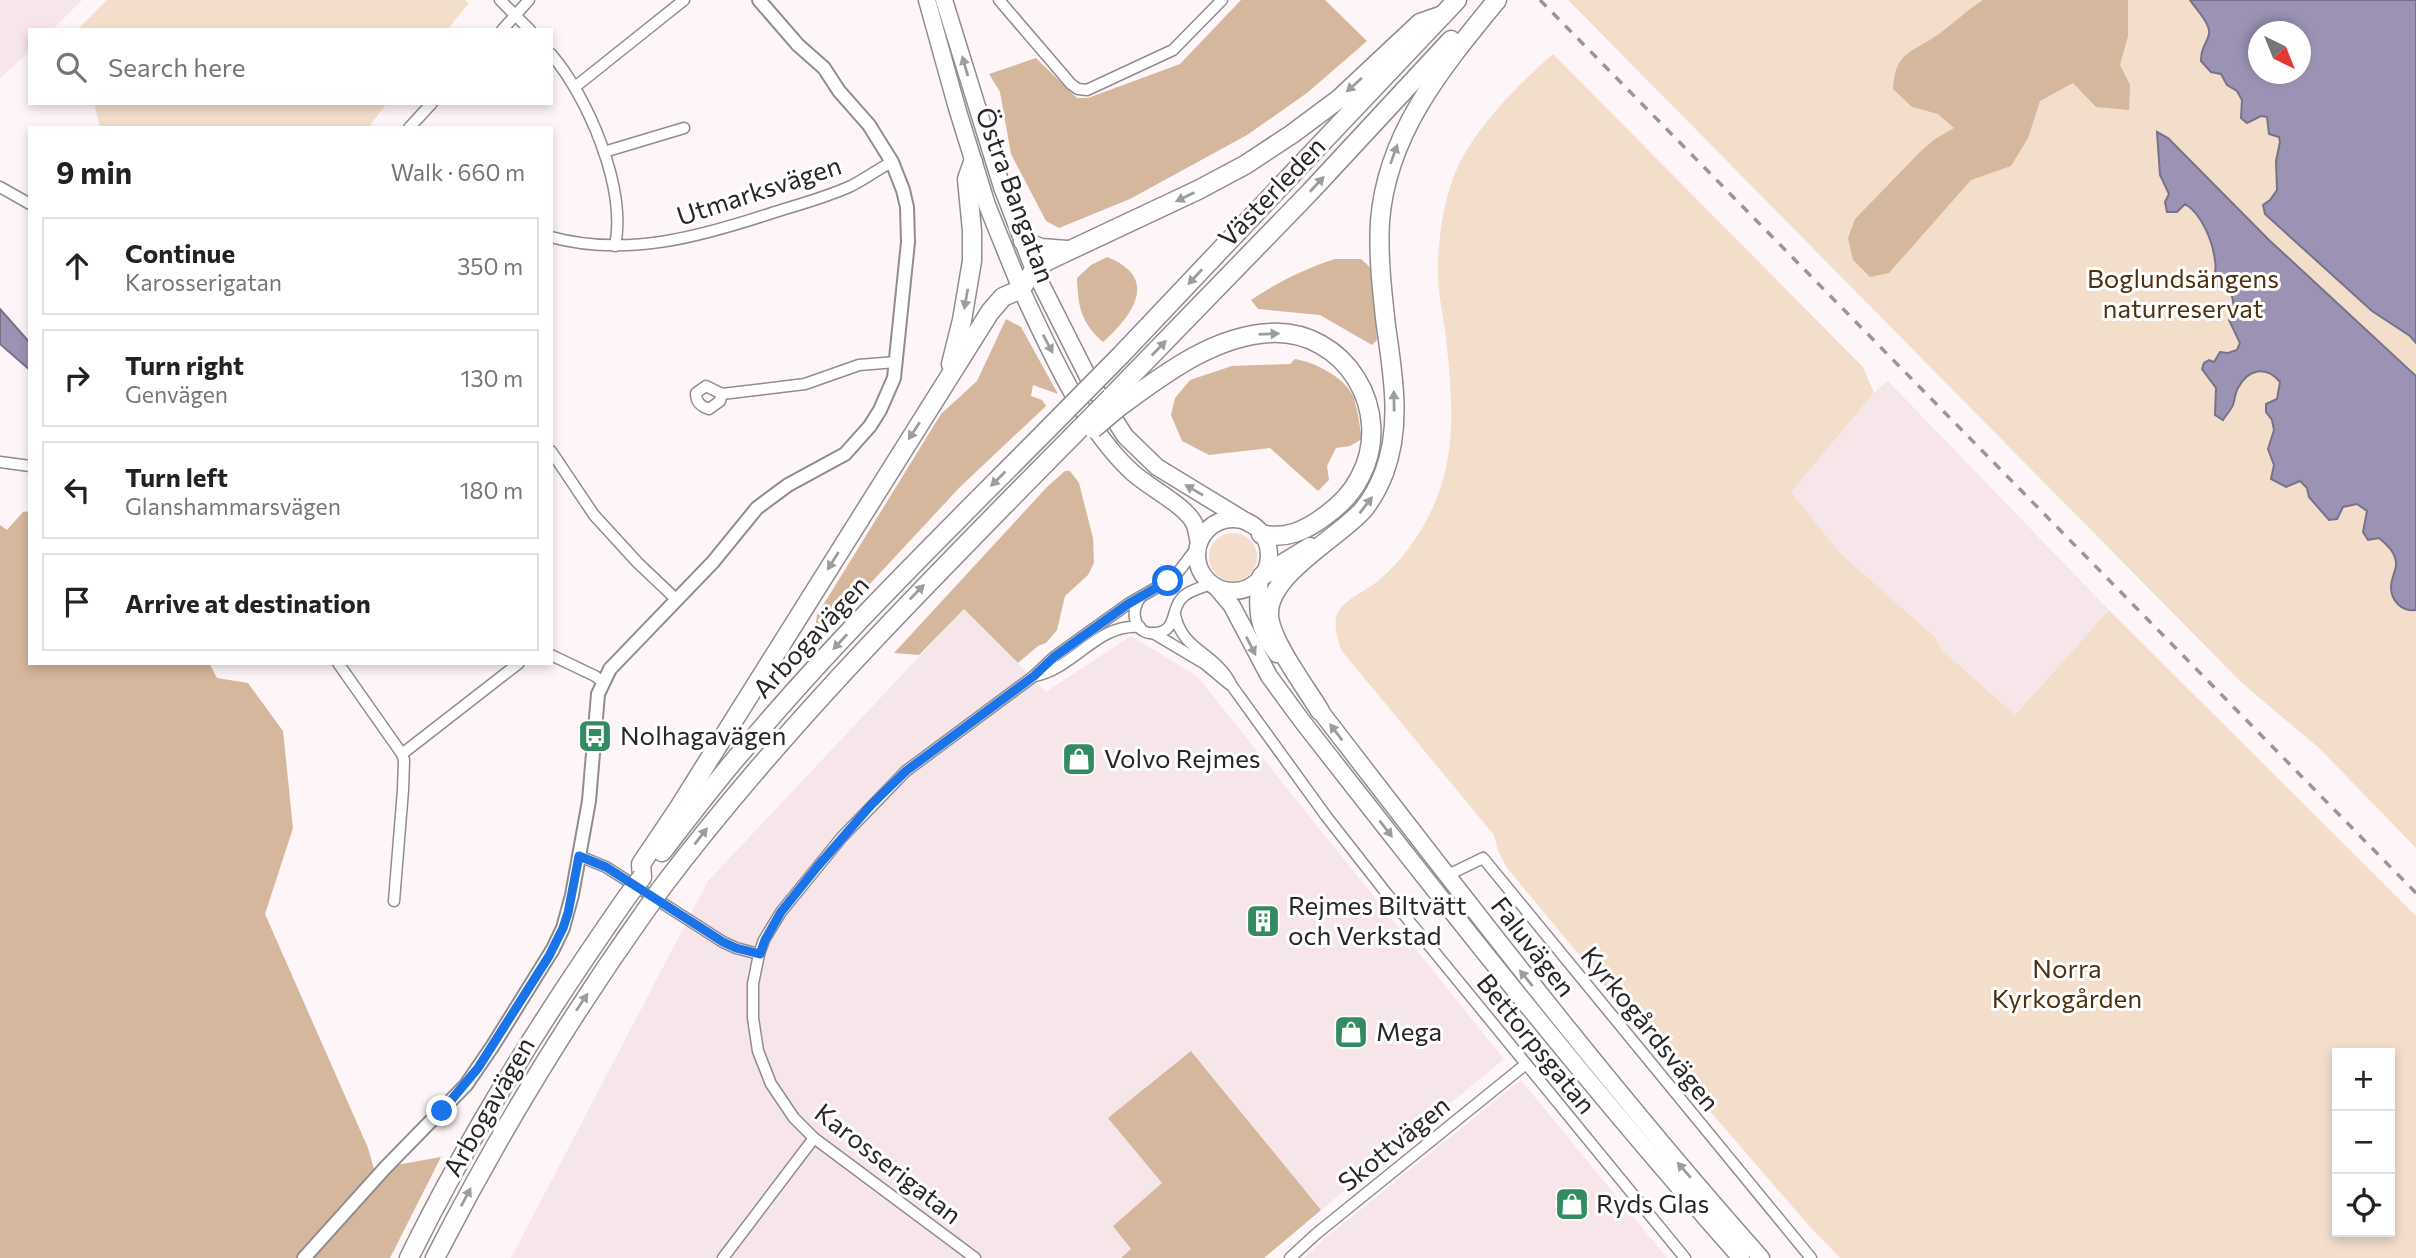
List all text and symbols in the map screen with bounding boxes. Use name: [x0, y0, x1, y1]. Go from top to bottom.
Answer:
north arrow: [2248, 21, 2311, 84]
search box: [28, 28, 553, 105]
icon: search: [52, 48, 90, 86]
text: Search here: [108, 51, 246, 82]
one-way arrow: [959, 55, 969, 76]
one-way arrow: [1345, 77, 1363, 93]
street label: Östra Bangatan: [970, 103, 1062, 286]
street label: Västerleden: [1211, 130, 1331, 252]
one-way arrow: [1389, 144, 1400, 165]
street label: Utmarksvägen: [672, 148, 845, 231]
text: 9 min: [56, 153, 132, 190]
text: Walk · 660 m: [391, 158, 525, 186]
one-way arrow: [1308, 176, 1324, 193]
one-way arrow: [1175, 191, 1195, 202]
text: Continue: [125, 237, 235, 268]
icon: ahead: [58, 247, 96, 285]
text: 350 m: [457, 252, 523, 280]
park label: Boglundsängens naturreservat: [2087, 262, 2279, 323]
text: Karosserigatan: [125, 268, 282, 296]
one-way arrow: [1186, 269, 1203, 286]
one-way arrow: [960, 288, 971, 310]
one-way arrow: [1259, 328, 1281, 339]
one-way arrow: [1042, 334, 1054, 354]
one-way arrow: [1150, 340, 1166, 357]
text: Turn right: [125, 349, 244, 380]
icon: right: [58, 359, 96, 397]
text: 130 m: [461, 364, 523, 392]
text: Genvägen: [125, 380, 228, 408]
one-way arrow: [1388, 390, 1400, 412]
one-way arrow: [908, 422, 921, 441]
text: Turn left: [125, 461, 228, 492]
icon: left: [58, 471, 96, 509]
one-way arrow: [990, 471, 1007, 488]
text: 180 m: [460, 476, 523, 504]
one-way arrow: [1184, 483, 1203, 496]
text: Glanshammarsvägen: [125, 492, 341, 520]
one-way arrow: [1358, 497, 1373, 515]
one-way arrow: [827, 551, 839, 570]
route start: [1152, 565, 1183, 596]
street label: Arbogavägen: [746, 569, 874, 703]
icon: arrive: [58, 583, 96, 621]
one-way arrow: [909, 584, 925, 601]
text: Arrive at destination: [125, 587, 371, 618]
one-way arrow: [832, 633, 848, 650]
one-way arrow: [1246, 636, 1257, 656]
bus stop icon: Nolhagavägen: [576, 717, 614, 755]
place label: Nolhagavägen: [620, 719, 786, 750]
one-way arrow: [1329, 723, 1343, 741]
shop icon: Volvo Rejmes: [1060, 740, 1098, 778]
place label: Volvo Rejmes: [1104, 742, 1261, 773]
one-way arrow: [1378, 819, 1393, 837]
one-way arrow: [694, 827, 709, 845]
place label: Rejmes Biltvätt och Verkstad: [1288, 889, 1467, 950]
street label: Faluvägen: [1486, 890, 1583, 1002]
building icon: Rejmes Biltvätt och Verkstad: [1244, 902, 1282, 940]
street label: Kyrkogårdsvägen: [1575, 940, 1727, 1116]
park label: Norra Kyrkogården: [1992, 952, 2142, 1013]
street label: Bettorpsgatan: [1471, 967, 1603, 1119]
one-way arrow: [1519, 970, 1534, 988]
one-way arrow: [575, 992, 588, 1011]
shop icon: Mega: [1332, 1013, 1370, 1051]
place label: Mega: [1376, 1015, 1442, 1046]
street label: Arbogavägen: [435, 1031, 540, 1181]
map controls: [2332, 1048, 2395, 1237]
button: +: [2332, 1048, 2395, 1111]
street label: Skottvägen: [1331, 1088, 1455, 1197]
route end: [426, 1095, 457, 1126]
street label: Karosserigatan: [810, 1096, 968, 1230]
button: −: [2332, 1111, 2395, 1174]
one-way arrow: [1676, 1161, 1692, 1179]
button: locate: [2332, 1174, 2395, 1237]
shop icon: Ryds Glas: [1553, 1185, 1591, 1223]
one-way arrow: [460, 1187, 472, 1207]
place label: Ryds Glas: [1596, 1187, 1709, 1218]

